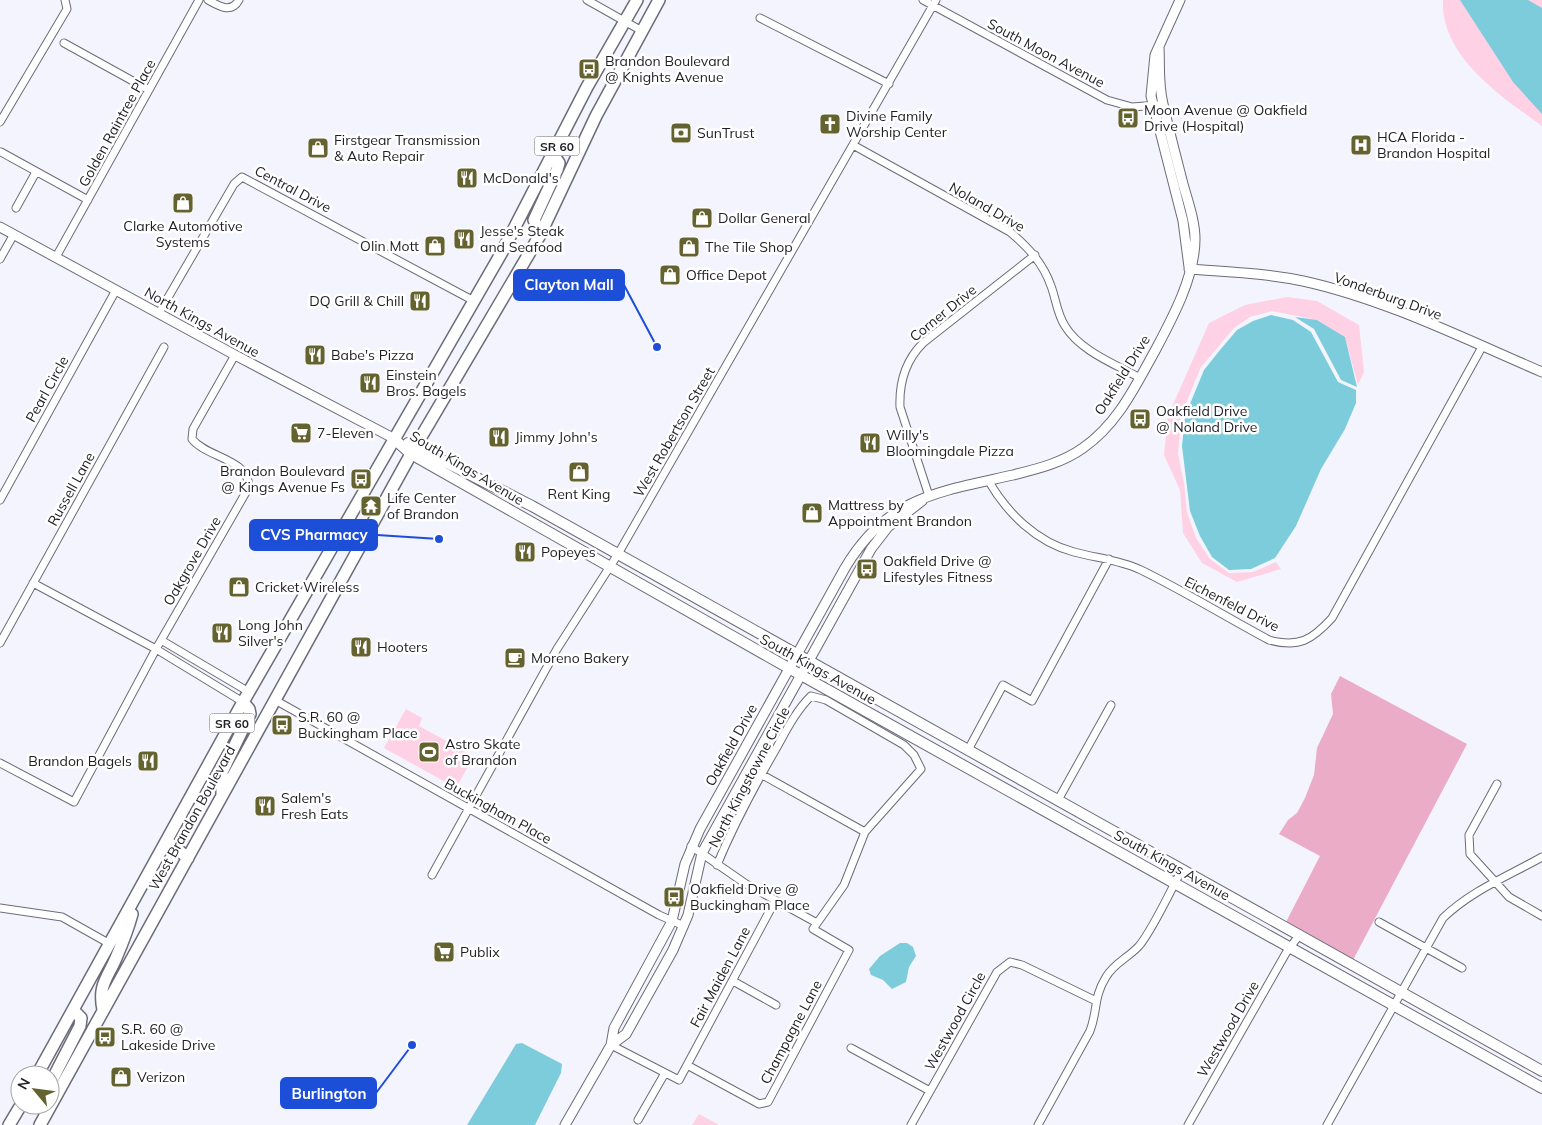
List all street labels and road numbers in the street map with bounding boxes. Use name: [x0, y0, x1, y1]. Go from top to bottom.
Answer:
street label: South Moon Avenue: [984, 14, 1108, 92]
street label: Golden Raintree Place: [74, 56, 160, 190]
road number: SR 60: [534, 136, 580, 156]
street label: Central Drive: [252, 161, 334, 217]
street label: Noland Drive: [946, 178, 1028, 236]
street label: Vonderburg Drive: [1332, 268, 1444, 324]
street label: Corner Drive: [906, 281, 980, 345]
street label: North Kings Avenue: [141, 283, 263, 361]
street label: Oakfield Drive: [1090, 332, 1154, 418]
street label: Pearl Circle: [22, 353, 72, 425]
street label: West Robertson Street: [629, 364, 719, 500]
street label: South Kings Avenue: [407, 427, 527, 509]
street label: Russell Lane: [43, 449, 99, 529]
street label: Oakgrove Drive: [159, 513, 225, 609]
street label: Eichenfeld Drive: [1182, 572, 1282, 636]
street label: South Kings Avenue: [757, 630, 879, 708]
street label: Oakfield Drive: [701, 701, 761, 789]
street label: North Kingstowne Circle: [704, 704, 794, 850]
road number: SR 60: [210, 714, 254, 732]
street label: West Brandon Boulevard: [145, 742, 239, 894]
street label: Buckingham Place: [441, 774, 555, 848]
street label: South Kings Avenue: [1111, 826, 1233, 904]
street label: Fair Maiden Lane: [686, 924, 754, 1030]
street label: Westwood Circle: [920, 968, 990, 1074]
street label: Champagne Lane: [756, 977, 826, 1087]
street label: Westwood Drive: [1193, 978, 1263, 1080]

